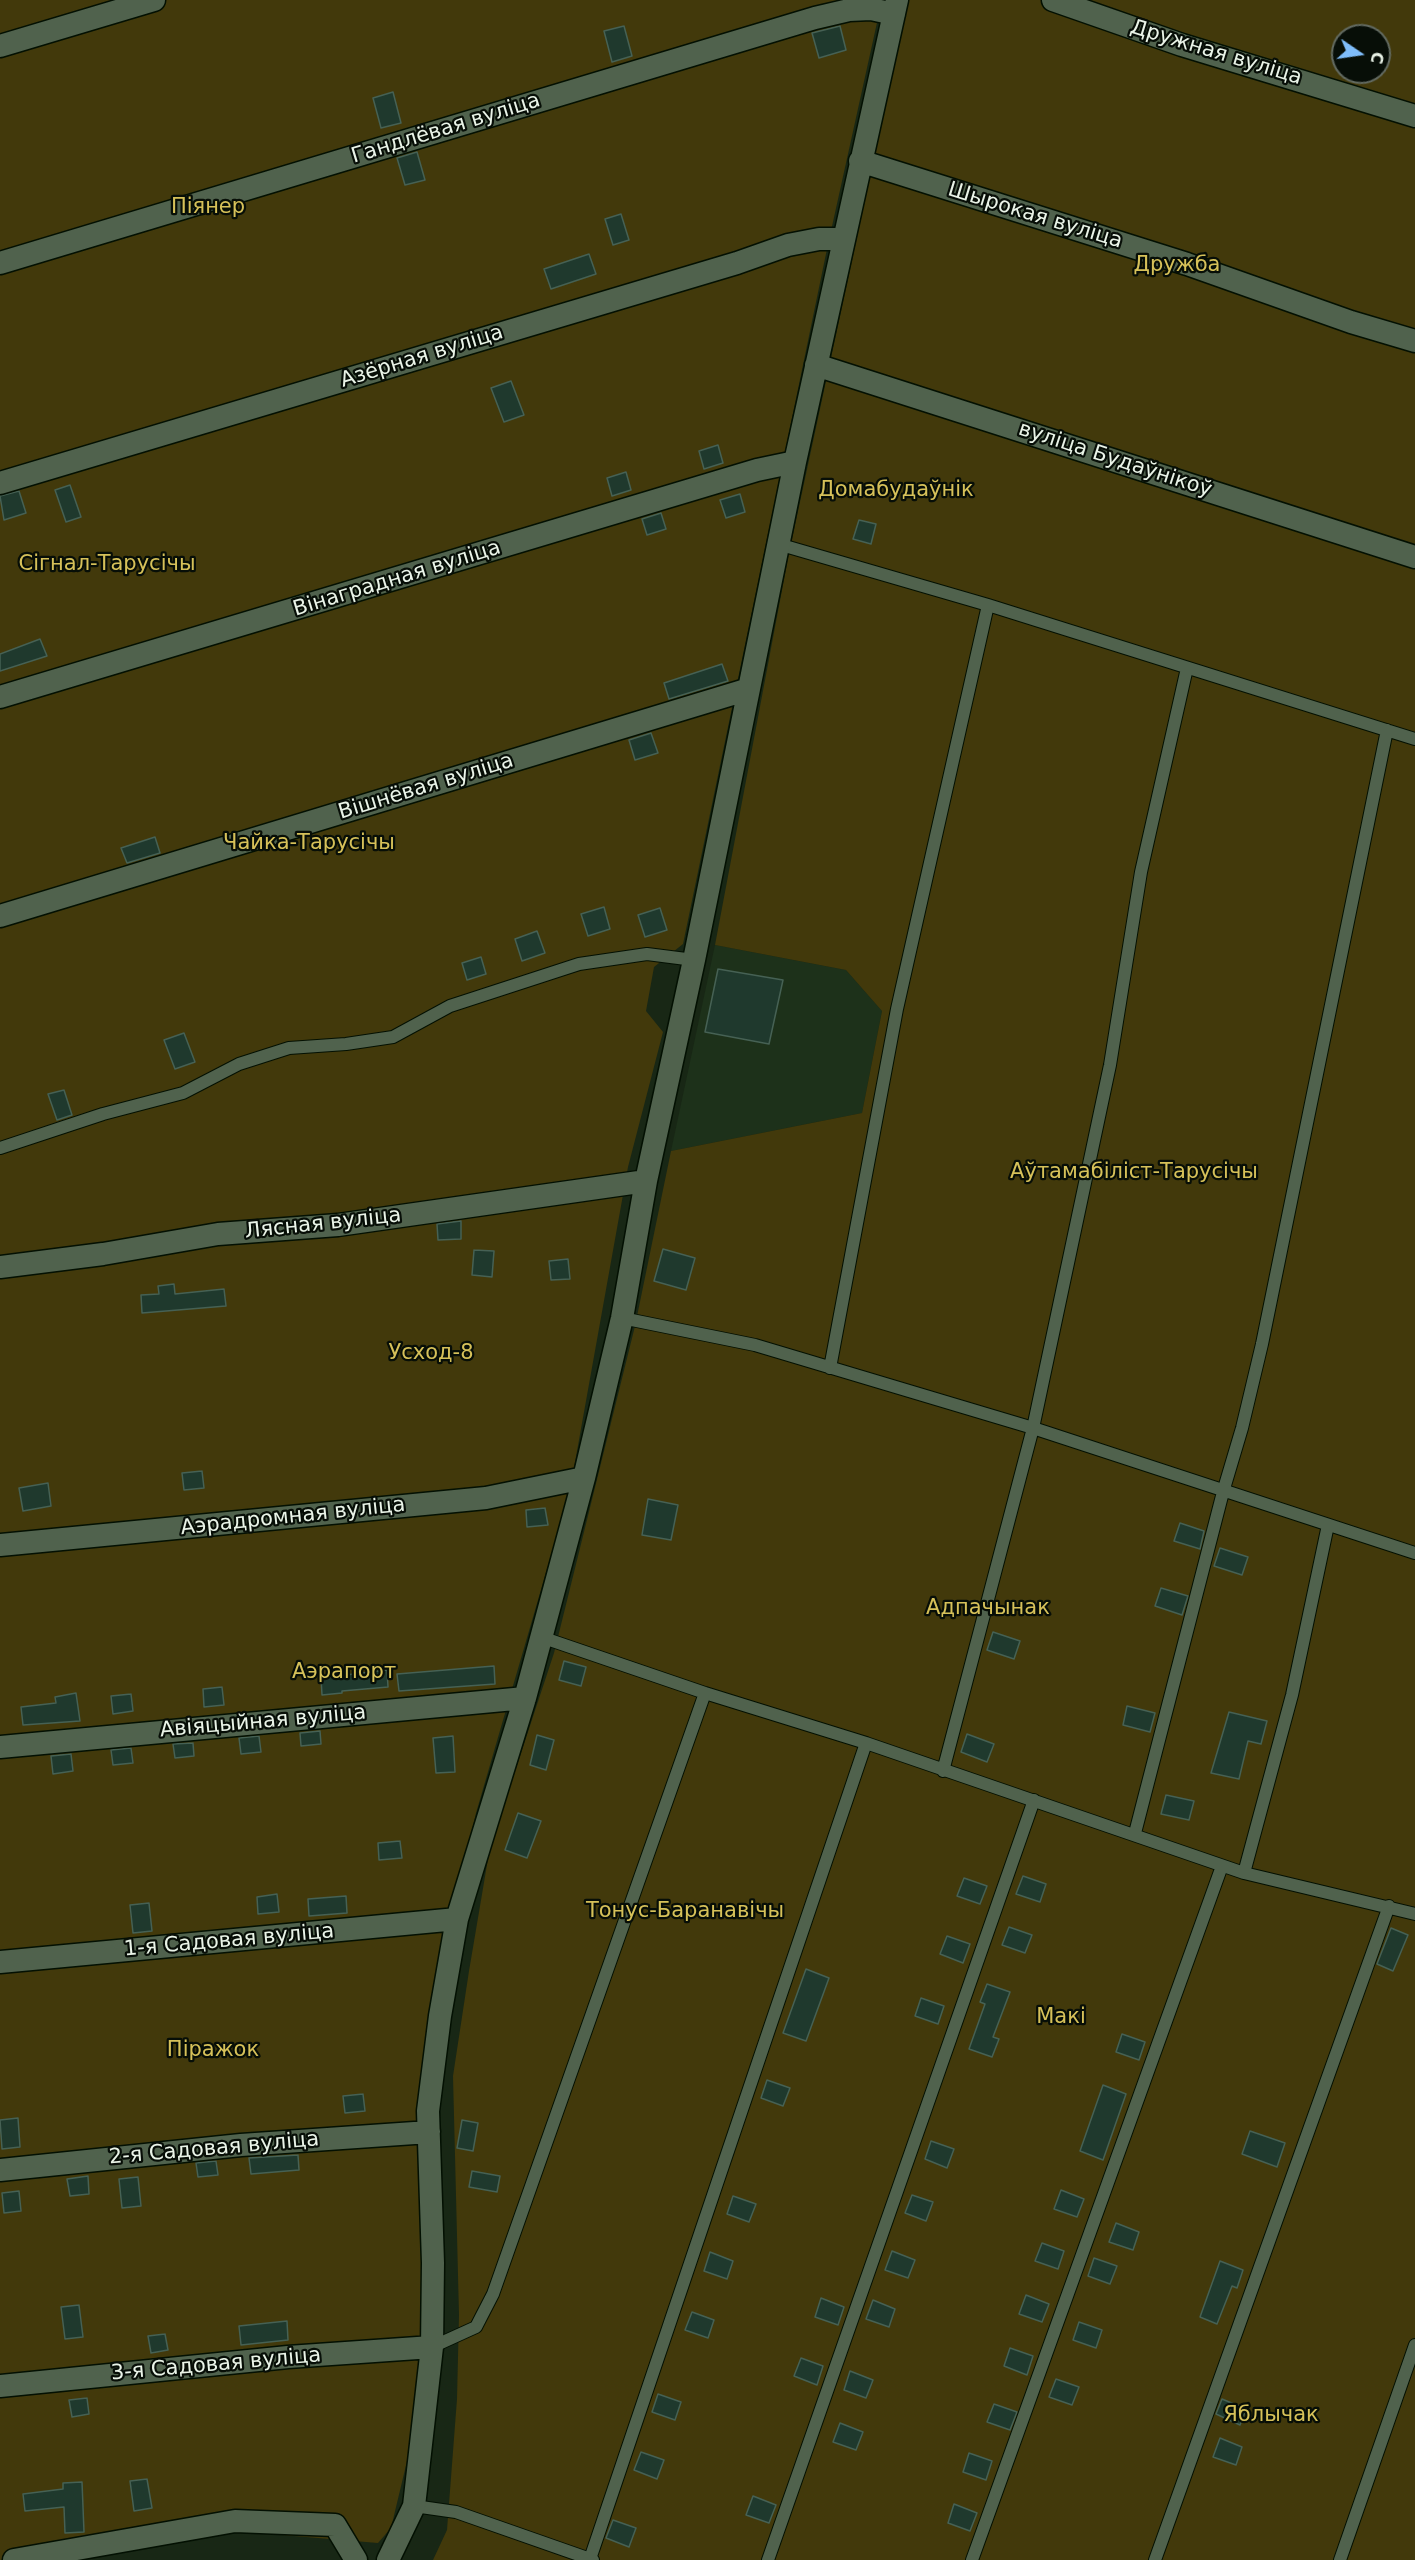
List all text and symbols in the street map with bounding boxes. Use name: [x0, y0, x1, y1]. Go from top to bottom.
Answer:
street label: Дружная вуліца: [1127, 15, 1305, 91]
north arrow: [1331, 24, 1391, 84]
text: С: [1366, 50, 1388, 66]
street label: Гандлёвая вуліца: [349, 88, 543, 170]
street label: Шырокая вуліца: [945, 177, 1125, 255]
park label: Піянер: [171, 195, 245, 221]
park label: Дружба: [1134, 253, 1220, 279]
street label: Азёрная вуліца: [338, 320, 506, 394]
street label: вуліца Будаўнікоў: [1015, 417, 1215, 503]
park label: Домабудаўнік: [818, 478, 974, 504]
street label: Вінаградная вуліца: [290, 535, 504, 623]
park label: Сігнал-Тарусічы: [19, 552, 195, 578]
street label: Вішнёвая вуліца: [335, 748, 517, 826]
park label: Чайка-Тарусічы: [223, 831, 395, 857]
park label: Аўтамабіліст-Тарусічы: [1010, 1160, 1258, 1186]
street label: Лясная вуліца: [244, 1203, 402, 1245]
park label: Усход-8: [388, 1341, 474, 1367]
street label: Аэрадромная вуліца: [179, 1493, 407, 1541]
park label: Адпачынак: [926, 1596, 1050, 1622]
park label: Аэрапорт: [292, 1660, 396, 1686]
street label: Авіяцыйная вуліца: [159, 1700, 367, 1744]
park label: Тонус-Баранавічы: [586, 1899, 784, 1925]
street label: 1-я Садовая вуліца: [123, 1919, 335, 1963]
park label: Макі: [1036, 2005, 1086, 2031]
park label: Піражок: [167, 2038, 259, 2064]
street label: 2-я Садовая вуліца: [108, 2127, 320, 2171]
street label: 3-я Садовая вуліца: [110, 2343, 322, 2387]
park label: Яблычак: [1223, 2403, 1319, 2429]

